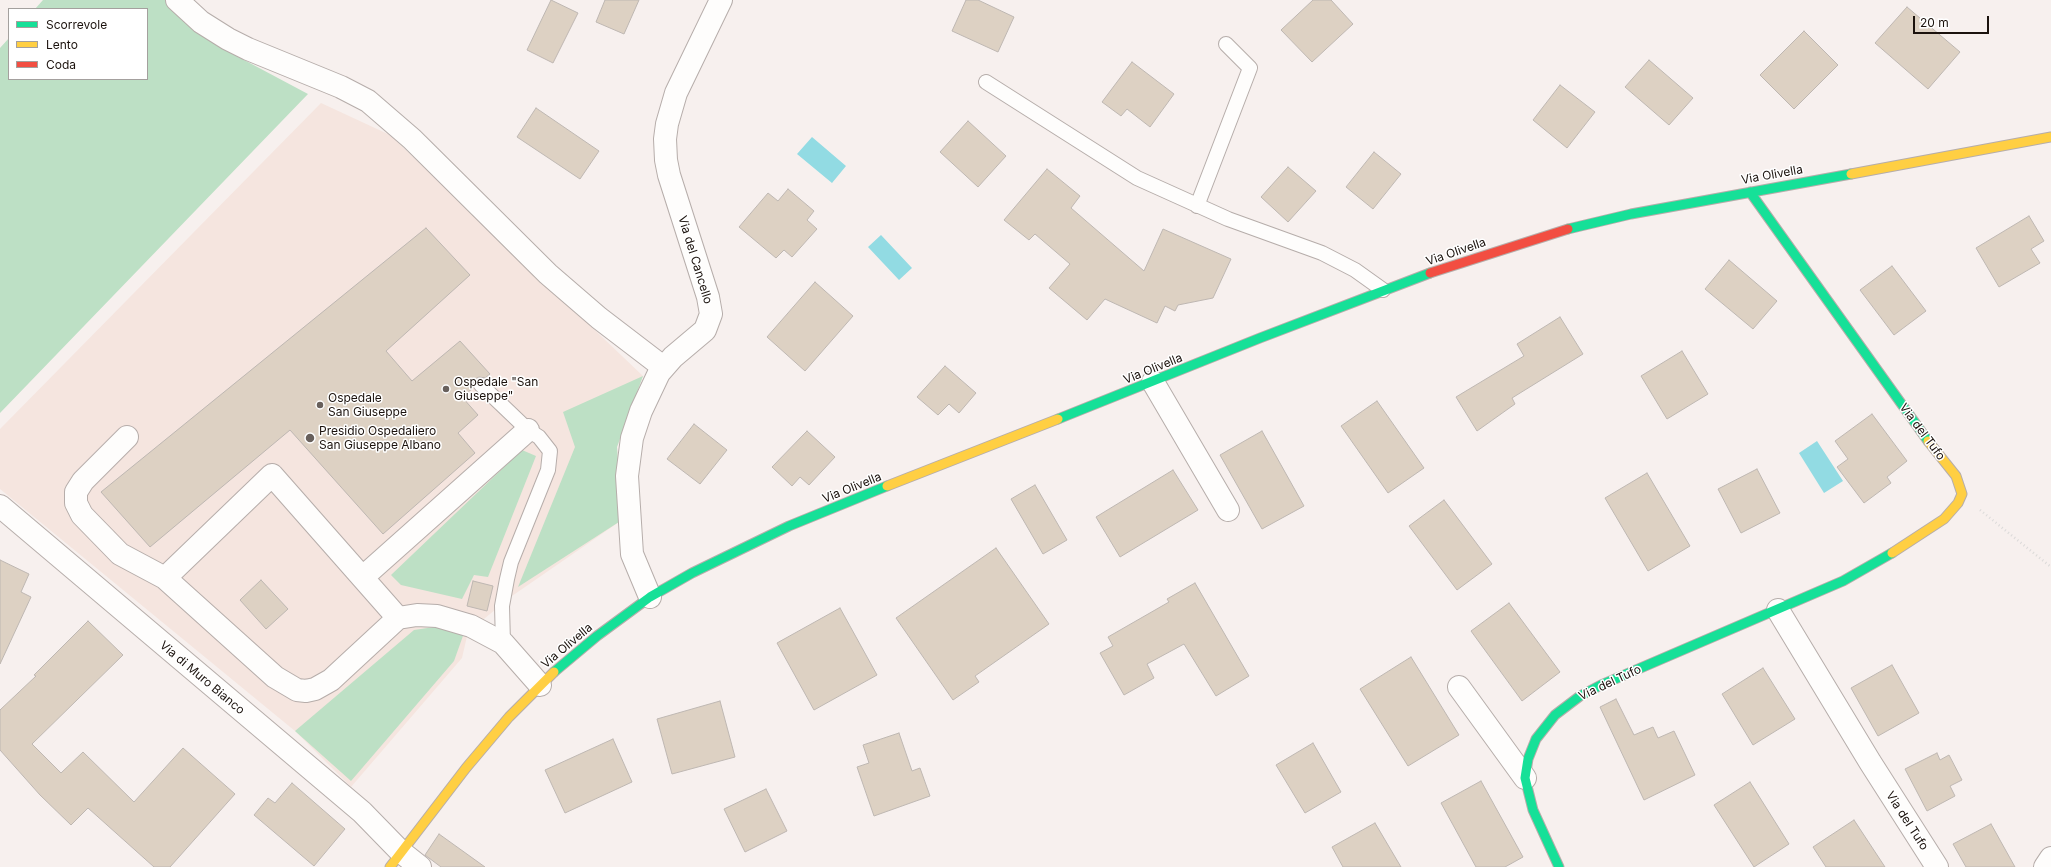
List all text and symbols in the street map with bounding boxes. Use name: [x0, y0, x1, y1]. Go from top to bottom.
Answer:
legend: [8, 8, 148, 80]
scale bar: [1915, 8, 1991, 34]
text: 20 m: [1920, 15, 1949, 30]
text: Scorrevole: [46, 17, 107, 32]
text: Lento: [46, 37, 78, 52]
text: Coda: [46, 57, 76, 72]
street label: Via Olivella: [1740, 162, 1804, 188]
street label: Via del Cancello: [675, 214, 715, 306]
street label: Via Olivella: [1424, 235, 1488, 269]
street label: Via Olivella: [1121, 351, 1185, 387]
place label: Ospedale "San Giuseppe": [454, 375, 538, 403]
marker: Ospedale "San Giuseppe": [441, 384, 451, 394]
place label: Ospedale San Giuseppe: [328, 391, 407, 419]
marker: Ospedale San Giuseppe: [315, 400, 325, 410]
street label: Via del Tufo: [1896, 401, 1948, 463]
place label: Presidio Ospedaliero San Giuseppe Albano: [319, 424, 441, 452]
marker: Presidio Ospedaliero San Giuseppe Albano: [304, 432, 316, 444]
street label: Via Olivella: [820, 470, 884, 506]
street label: Via Olivella: [538, 620, 596, 672]
street label: Via di Muro Bianco: [157, 638, 247, 718]
street label: Via del Tufo: [1577, 662, 1643, 704]
street label: Via del Tufo: [1883, 789, 1931, 853]

